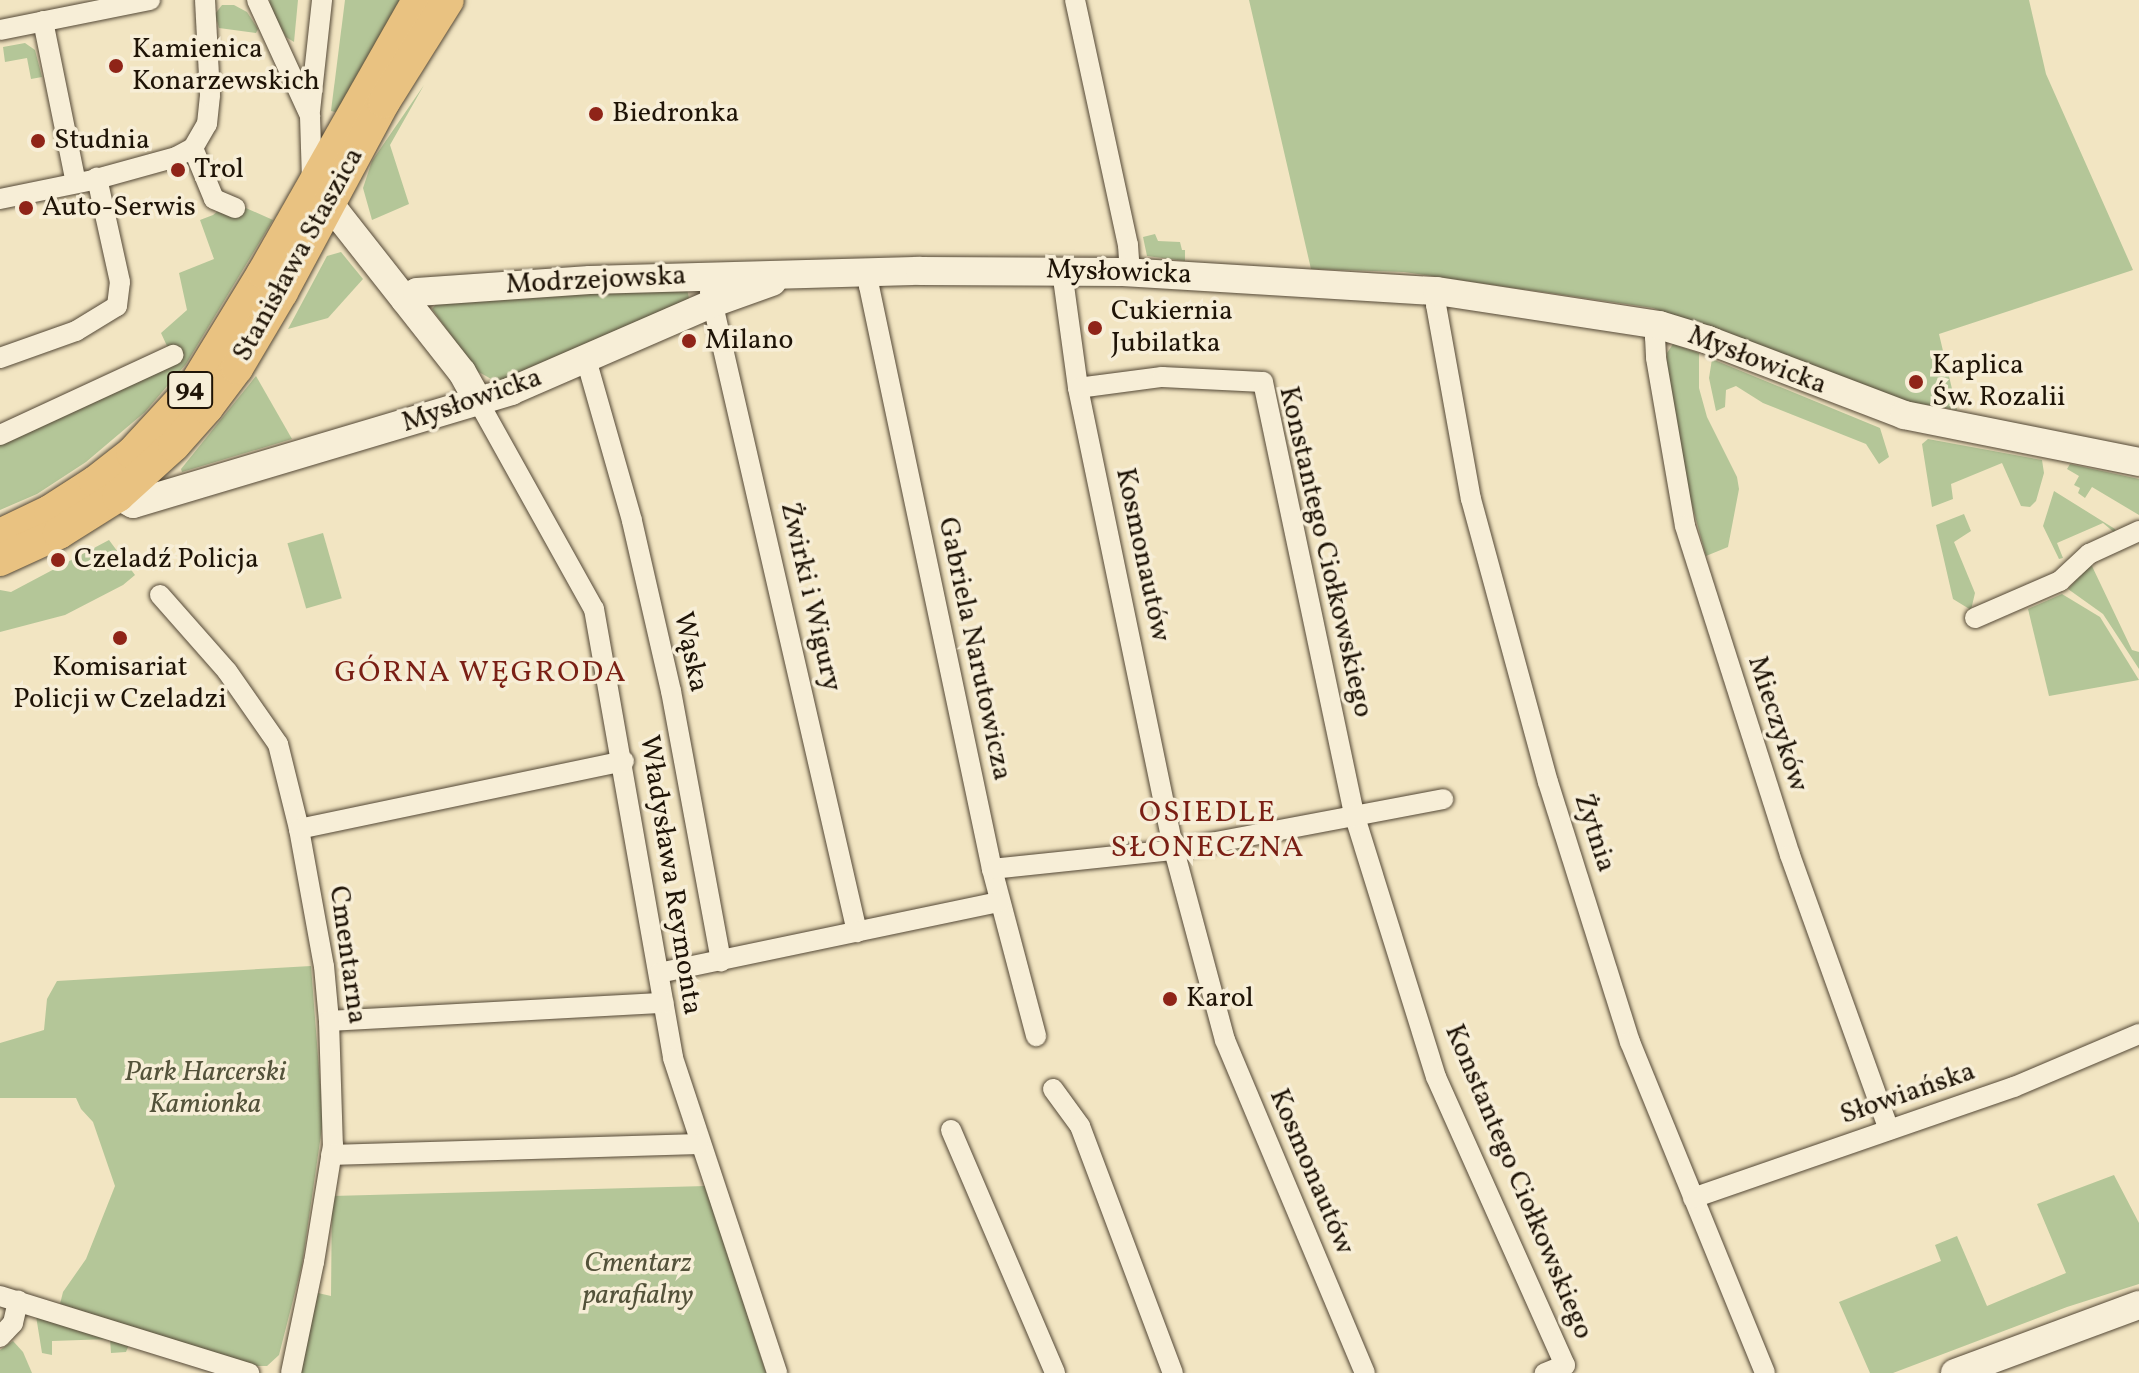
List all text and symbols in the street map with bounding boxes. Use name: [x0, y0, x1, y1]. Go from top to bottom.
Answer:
place label: Kamienica Konarzewskich: [132, 33, 320, 99]
marker: Kamienica Konarzewskich: [107, 57, 125, 75]
place label: Biedronka: [612, 97, 739, 131]
marker: Biedronka: [587, 105, 605, 123]
place label: Studnia: [54, 124, 150, 158]
marker: Studnia: [29, 132, 47, 150]
street label: Stanisława Staszica: [226, 142, 372, 368]
place label: Trol: [194, 153, 244, 187]
marker: Trol: [169, 161, 187, 179]
place label: Auto-Serwis: [42, 191, 196, 225]
marker: Auto-Serwis: [17, 199, 35, 217]
street label: Mysłowicka: [1046, 254, 1192, 292]
street label: Modrzejowska: [505, 259, 687, 303]
place label: Cukiernia Jubilatka: [1111, 295, 1233, 361]
marker: Cukiernia Jubilatka: [1086, 319, 1104, 337]
street label: Mysłowicka: [1683, 319, 1831, 403]
place label: Milano: [705, 324, 793, 358]
marker: Milano: [680, 332, 698, 350]
place label: Kaplica Św. Rozalii: [1932, 349, 2066, 415]
street label: Mysłowicka: [398, 361, 546, 441]
road number: 94: [166, 368, 214, 412]
marker: Kaplica Św. Rozalii: [1907, 373, 1925, 391]
street label: Konstantego Ciołkowskiego: [1271, 383, 1379, 721]
street label: Kosmonautów: [1107, 465, 1177, 645]
street label: Żwirki i Wigury: [772, 499, 848, 695]
street label: Gabriela Narutowicza: [930, 514, 1018, 784]
place label: Czeladź Policja: [74, 543, 259, 577]
marker: Czeladź Policja: [49, 551, 67, 569]
street label: Wąska: [665, 609, 715, 695]
marker: Komisariat Policji w Czeladzi: [111, 629, 129, 647]
place label: Komisariat Policji w Czeladzi: [12, 651, 228, 717]
street label: Mieczyków: [1739, 652, 1815, 796]
district label: GÓRNA WĘGRODA: [334, 655, 628, 691]
street label: Władysława Reymonta: [631, 733, 709, 1017]
street label: Żytnia: [1566, 790, 1622, 876]
district label: OSIEDLE SŁONECZNA: [1111, 795, 1305, 866]
street label: Cmentarna: [321, 884, 373, 1026]
place label: Karol: [1186, 982, 1254, 1016]
marker: Karol: [1161, 990, 1179, 1008]
street label: Konstantego Ciołkowskiego: [1436, 1020, 1600, 1344]
street label: Słowiańska: [1836, 1055, 1980, 1133]
park label: Park Harcerski Kamionka: [124, 1056, 286, 1122]
street label: Kosmonautów: [1261, 1084, 1361, 1260]
park label: Cmentarz parafialny: [583, 1247, 693, 1313]

